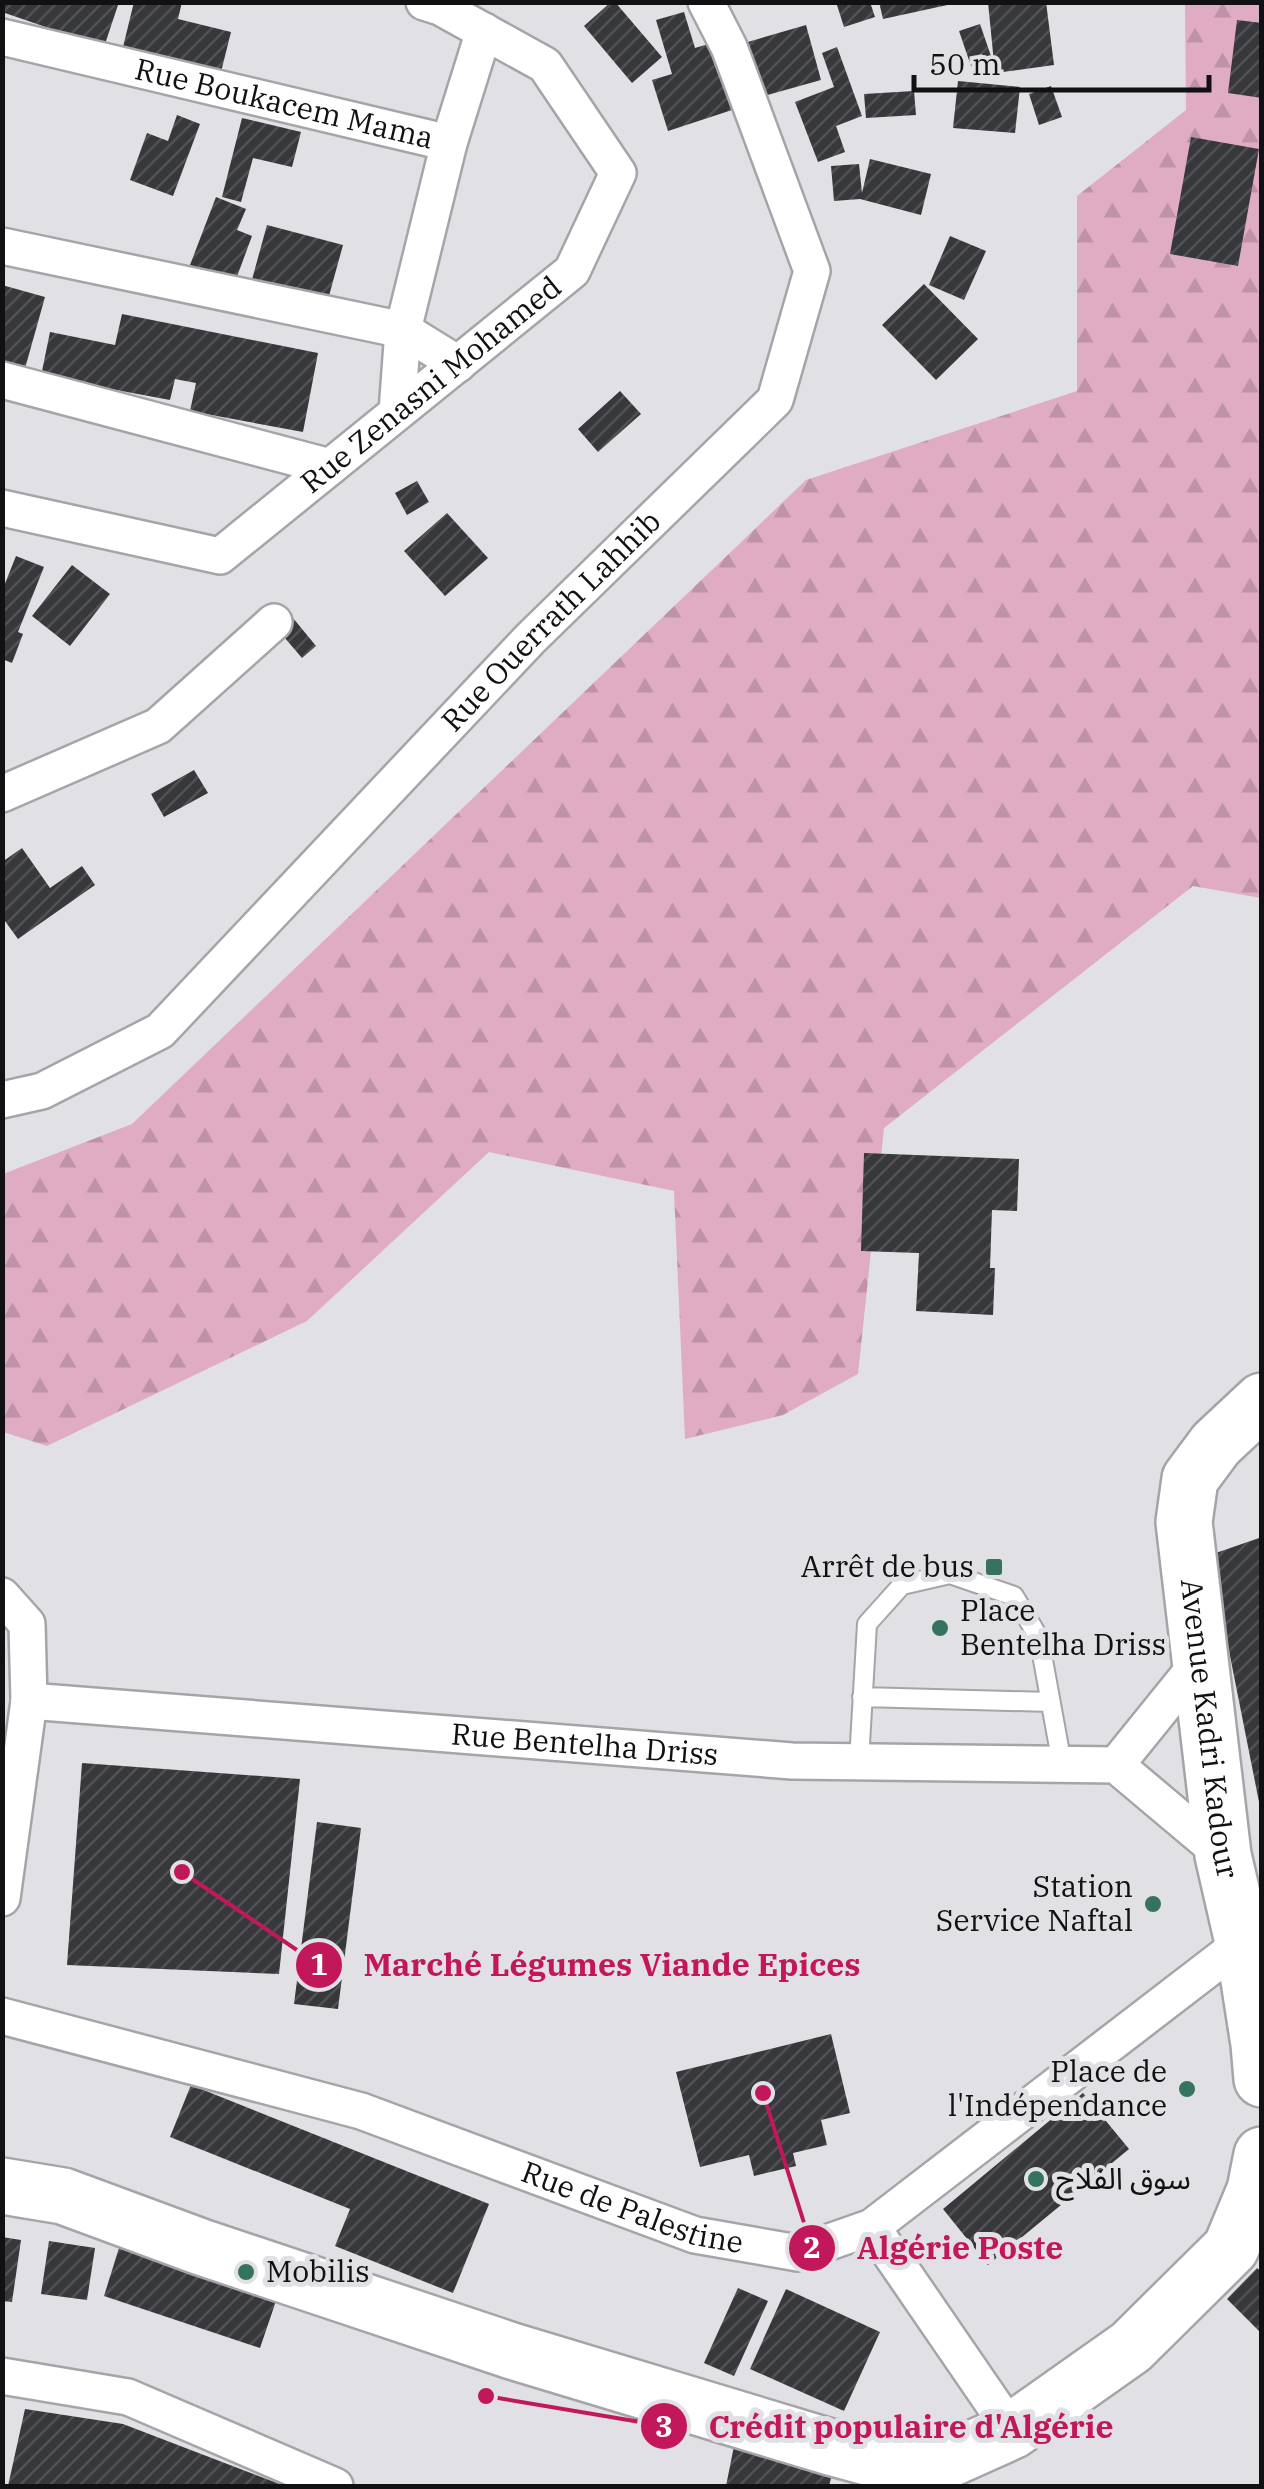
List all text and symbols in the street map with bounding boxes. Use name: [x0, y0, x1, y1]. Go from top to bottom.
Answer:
scale bar: [914, 30, 1209, 92]
text: 50 m: [929, 44, 1001, 83]
street label: Rue Boukacem Mama: [131, 48, 438, 157]
street label: Rue Zenasni Mohamed: [292, 267, 568, 501]
street label: Rue Ouerrath Lahhib: [432, 501, 668, 739]
place label: Arrêt de bus: [801, 1546, 974, 1585]
marker: Arrêt de bus: [983, 1556, 1005, 1578]
street label: Avenue Kadri Kadour: [1173, 1576, 1249, 1882]
place label: Place Bentelha Driss: [960, 1590, 1166, 1663]
marker: Place Bentelha Driss: [929, 1617, 951, 1639]
street label: Rue Bentelha Driss: [450, 1713, 720, 1773]
place label: Station Service Naftal: [936, 1866, 1133, 1939]
marker: Station Service Naftal: [1142, 1893, 1164, 1915]
callout: Marché Légumes Viande Epices: [294, 1934, 881, 1996]
text: Marché Légumes Viande Epices: [363, 1943, 861, 1985]
text: 1: [310, 1944, 328, 1983]
place label: Place de l'Indépendance: [948, 2051, 1167, 2124]
marker: Place de l'Indépendance: [1176, 2078, 1198, 2100]
street label: Rue de Palestine: [516, 2151, 747, 2261]
place label: سوق الفلاح: [1056, 2158, 1191, 2201]
marker: سوق الفلاح: [1025, 2168, 1047, 2190]
callout: Algérie Poste: [787, 2217, 1083, 2279]
text: Algérie Poste: [857, 2226, 1063, 2268]
text: 2: [803, 2227, 821, 2266]
place label: Mobilis: [266, 2251, 370, 2290]
marker: Mobilis: [235, 2261, 257, 2283]
callout: Crédit populaire d'Algérie: [639, 2395, 1134, 2457]
text: Crédit populaire d'Algérie: [708, 2405, 1114, 2447]
text: 3: [655, 2406, 673, 2445]

